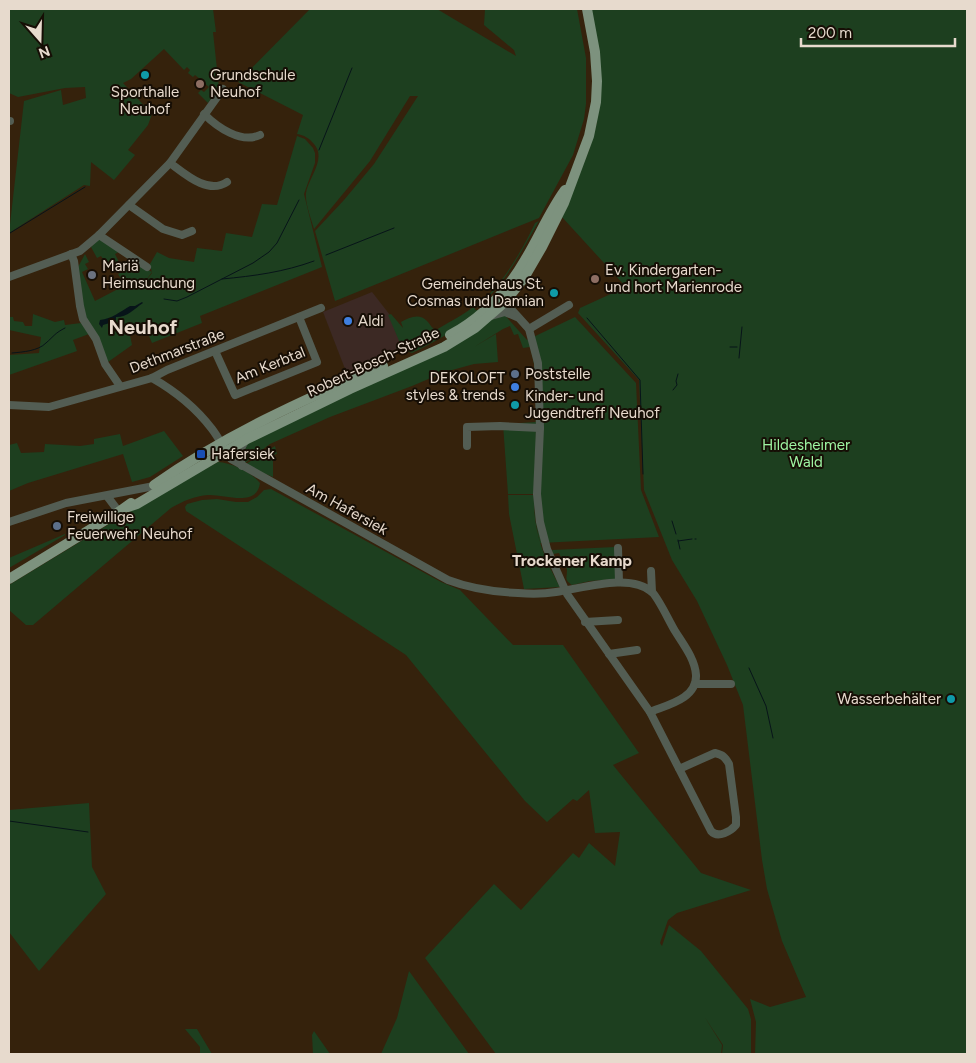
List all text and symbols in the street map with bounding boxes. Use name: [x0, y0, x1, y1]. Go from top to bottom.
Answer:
north arrow: [15, 15, 65, 65]
scale bar: [801, 15, 955, 47]
text: 200 m: [808, 24, 852, 42]
text: N: [36, 42, 52, 62]
place label: Grundschule Neuhof: [210, 66, 295, 101]
marker: Sporthalle Neuhof: [139, 69, 151, 81]
marker: Grundschule Neuhof: [194, 78, 206, 90]
place label: Sporthalle Neuhof: [111, 83, 179, 118]
place label: Mariä Heimsuchung: [102, 257, 195, 292]
place label: Ev. Kindergarten- und hort Marienrode: [605, 261, 742, 296]
marker: Mariä Heimsuchung: [86, 269, 98, 281]
marker: Ev. Kindergarten- und hort Marienrode: [589, 273, 601, 285]
place label: Gemeindehaus St. Cosmas und Damian: [407, 275, 544, 310]
marker: Gemeindehaus St. Cosmas und Damian: [548, 287, 560, 299]
place label: Aldi: [358, 312, 384, 330]
district label: Neuhof: [109, 315, 178, 339]
marker: Aldi: [342, 315, 354, 327]
street label: Robert-Bosch-Straße: [304, 323, 442, 401]
street label: Dethmarstraße: [127, 325, 227, 377]
street label: Am Kerbtal: [232, 343, 308, 387]
place label: Poststelle: [525, 365, 591, 383]
marker: Poststelle: [509, 368, 521, 380]
place label: DEKOLOFT styles & trends: [406, 369, 506, 404]
marker: DEKOLOFT styles & trends: [509, 381, 521, 393]
place label: Kinder- und Jugendtreff Neuhof: [525, 387, 660, 422]
marker: Kinder- und Jugendtreff Neuhof: [509, 399, 521, 411]
park label: Hildesheimer Wald: [762, 436, 850, 471]
place label: Hafersiek: [211, 445, 275, 463]
marker: Hafersiek: [195, 448, 207, 460]
street label: Am Hafersiek: [303, 479, 391, 539]
place label: Freiwillige Feuerwehr Neuhof: [67, 508, 193, 543]
marker: Freiwillige Feuerwehr Neuhof: [51, 520, 63, 532]
district label: Trockener Kamp: [512, 551, 632, 570]
place label: Wasserbehälter: [837, 690, 941, 708]
marker: Wasserbehälter: [945, 693, 957, 705]

